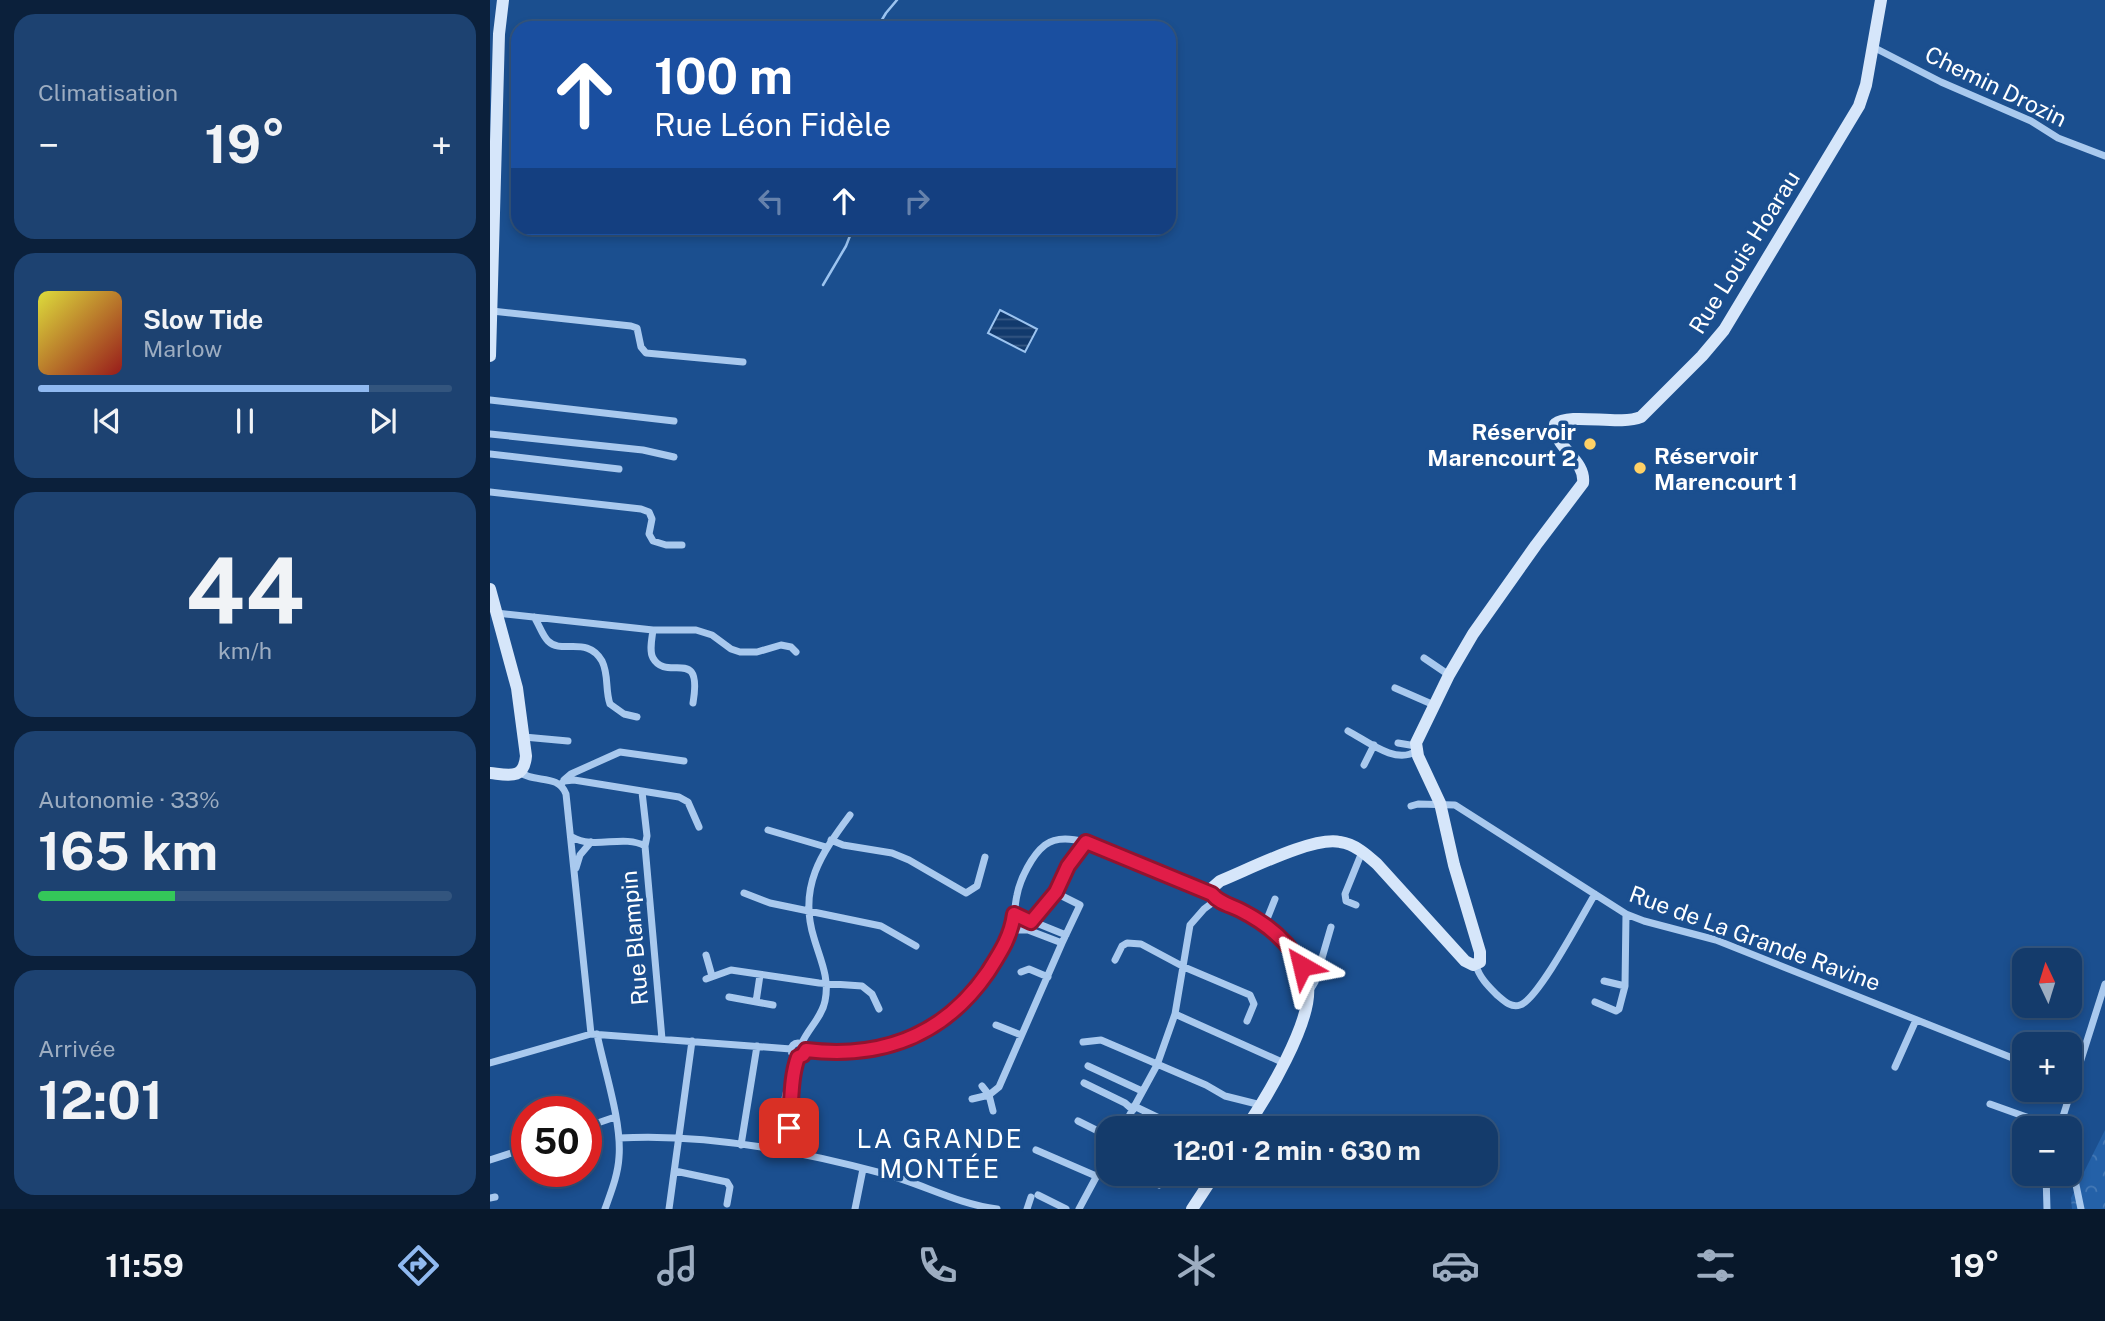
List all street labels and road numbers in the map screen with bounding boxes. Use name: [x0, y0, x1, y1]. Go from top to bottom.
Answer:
street label: Chemin Drozin: [1921, 40, 2071, 132]
street label: Rue Louis Hoarau: [1683, 166, 1805, 338]
street label: Rue Blampin: [615, 870, 653, 1006]
street label: Rue de La Grande Ravine: [1626, 880, 1884, 996]

